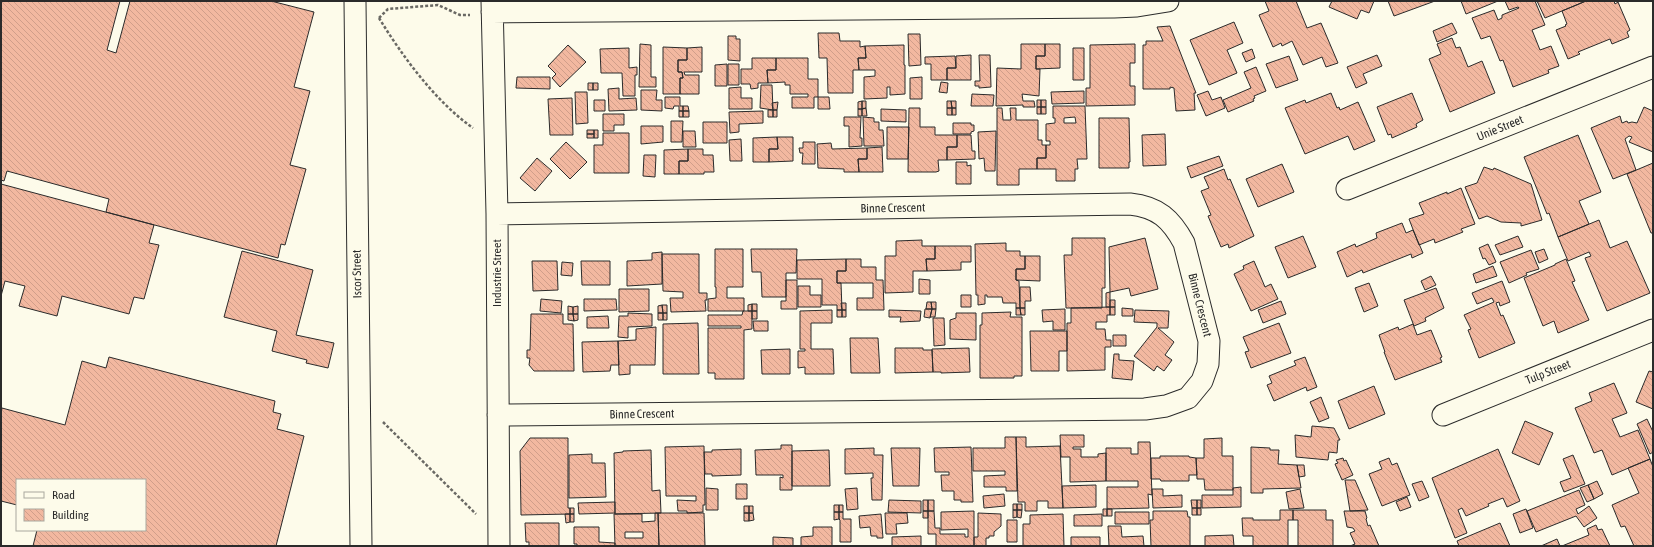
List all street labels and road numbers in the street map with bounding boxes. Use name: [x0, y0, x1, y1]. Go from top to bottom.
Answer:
street label: Unie Street: [1475, 112, 1526, 144]
street label: Binne Crescent: [860, 200, 926, 216]
street label: Industrie Street: [490, 239, 504, 307]
street label: Iscor Street: [350, 249, 364, 299]
street label: Binne Crescent: [1185, 272, 1215, 339]
street label: Tulp Street: [1523, 356, 1573, 387]
street label: Binne Crescent: [609, 406, 675, 422]

